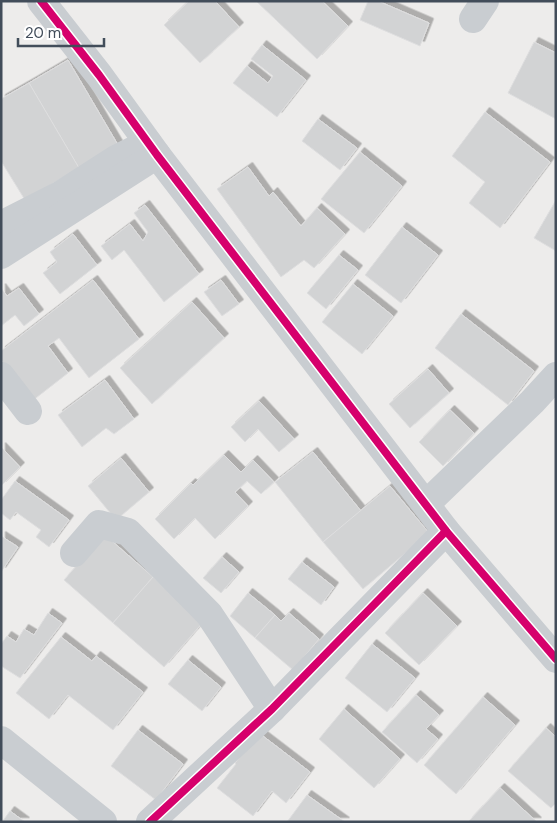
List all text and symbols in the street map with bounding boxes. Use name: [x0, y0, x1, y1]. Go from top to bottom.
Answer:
scale bar: [18, 15, 104, 47]
text: 20 m: [25, 23, 61, 43]

